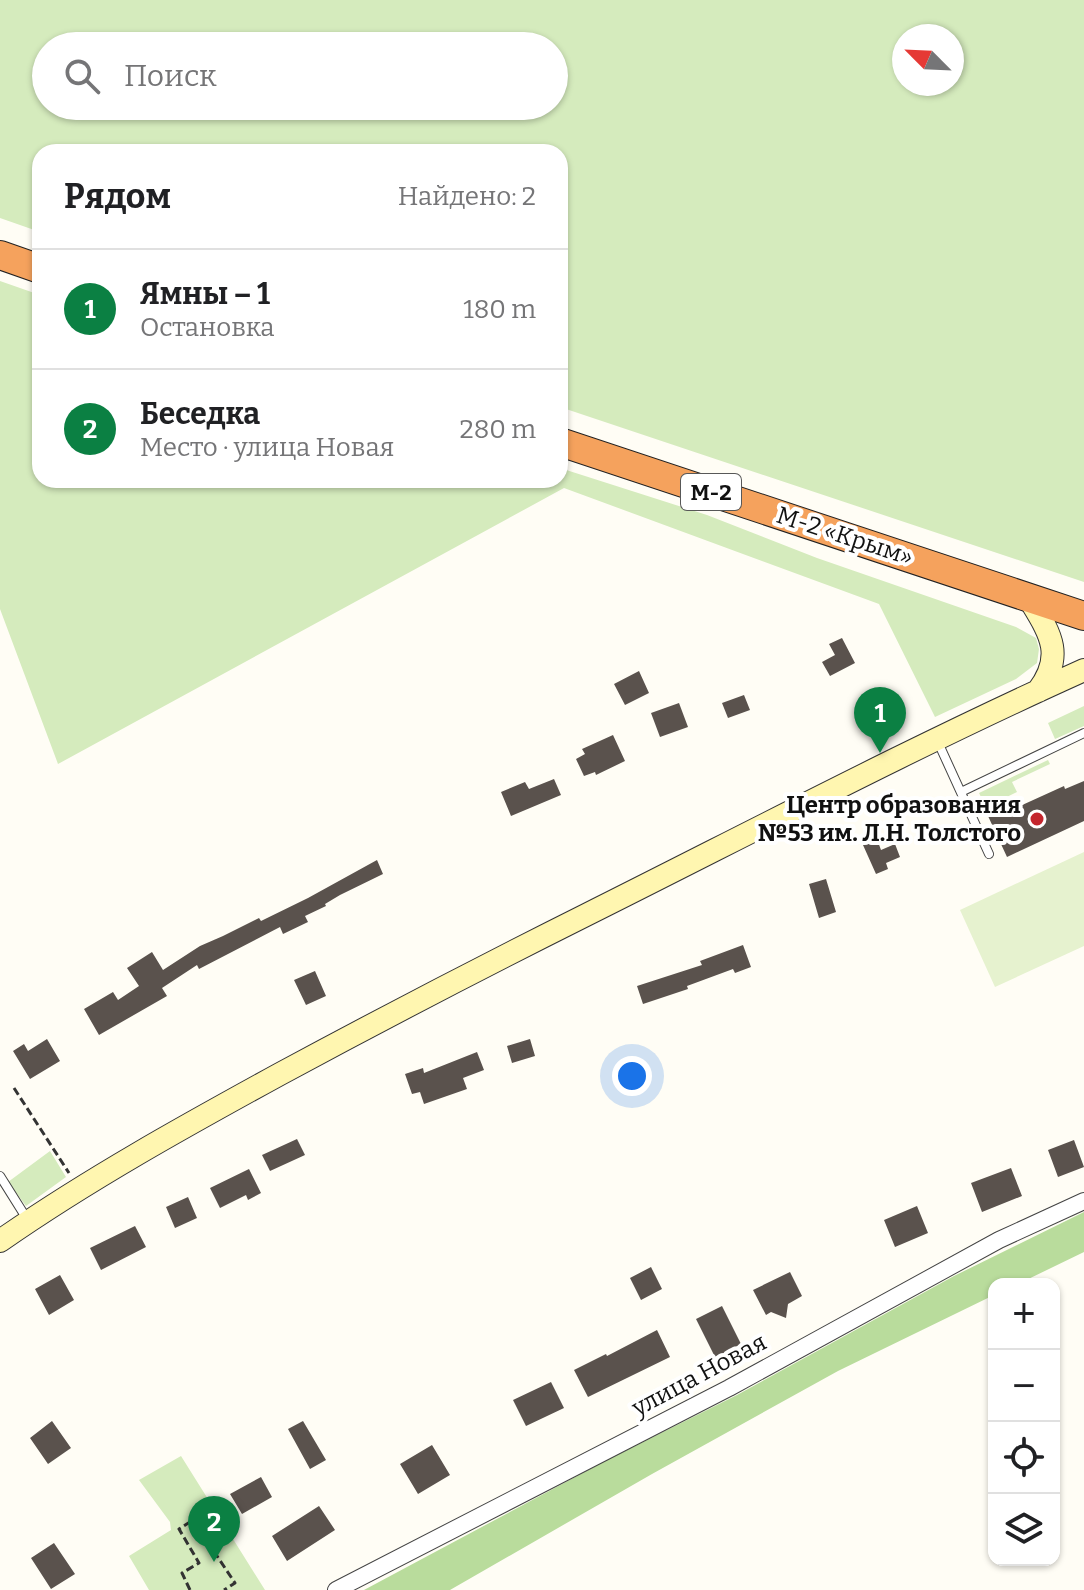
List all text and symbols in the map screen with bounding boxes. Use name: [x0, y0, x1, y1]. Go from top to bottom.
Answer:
north arrow: [892, 24, 964, 96]
search box: [32, 32, 568, 120]
icon: search: [60, 54, 104, 98]
text: Поиск: [124, 58, 217, 94]
text: Рядом: [64, 176, 171, 217]
text: Найдено: 2: [398, 181, 536, 212]
text: Ямны – 1: [140, 276, 270, 312]
text: 1: [84, 294, 96, 325]
text: 180 m: [463, 294, 536, 325]
text: Остановка: [140, 312, 274, 343]
text: Беседка: [140, 396, 260, 432]
text: 2: [83, 414, 97, 445]
text: 280 m: [460, 414, 536, 445]
text: Место · улица Новая: [140, 432, 394, 463]
road number: М-2: [681, 474, 741, 510]
street label: М-2 «Крым»: [773, 501, 917, 571]
pin: 1: [854, 687, 906, 753]
place label: Центр образования №53 им. Л.Н. Толстого: [758, 791, 1021, 847]
marker: Центр образования №53 им. Л.Н. Толстого: [1028, 810, 1046, 828]
your location: [612, 1056, 652, 1096]
map controls: [988, 1278, 1060, 1566]
button: +: [988, 1278, 1060, 1350]
street label: улица Новая: [626, 1328, 771, 1423]
button: −: [988, 1350, 1060, 1422]
button: locate: [988, 1422, 1060, 1494]
button: layers: [988, 1494, 1060, 1566]
pin: 2: [188, 1496, 240, 1562]

